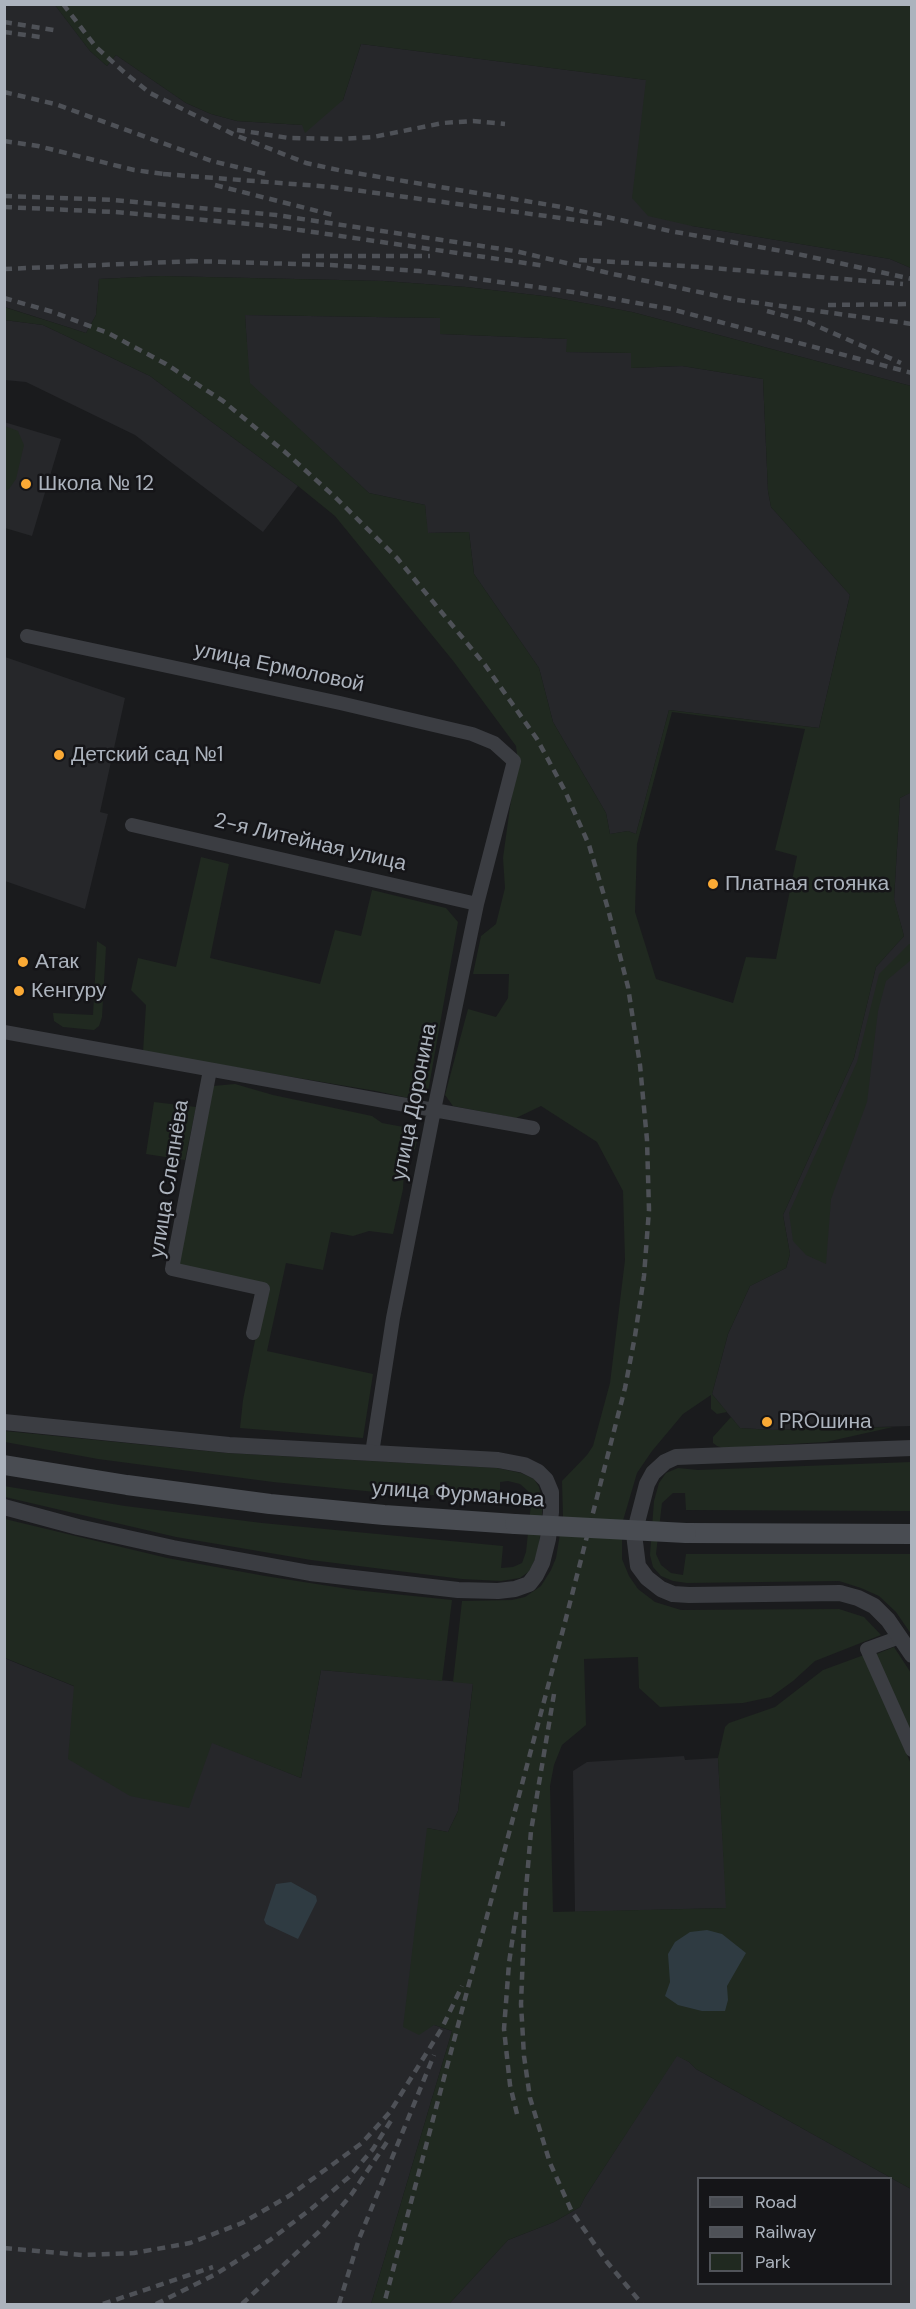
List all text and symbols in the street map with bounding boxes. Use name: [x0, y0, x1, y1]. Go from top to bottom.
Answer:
place label: Школа № 12: [38, 471, 154, 497]
marker: Школа № 12: [19, 477, 33, 491]
street label: улица Ермоловой: [192, 638, 366, 698]
place label: Детский сад №1: [71, 742, 223, 768]
marker: Детский сад №1: [52, 748, 66, 762]
street label: 2-я Литейная улица: [211, 809, 409, 877]
place label: Платная стоянка: [725, 871, 889, 897]
marker: Платная стоянка: [706, 877, 720, 891]
place label: Атак: [35, 949, 79, 975]
marker: Атак: [16, 955, 30, 969]
place label: Кенгуру: [31, 978, 106, 1004]
marker: Кенгуру: [12, 984, 26, 998]
street label: улица Доронина: [387, 1021, 443, 1183]
street label: улица Слепнёва: [145, 1098, 195, 1260]
place label: PROшина: [779, 1409, 872, 1435]
marker: PROшина: [760, 1415, 774, 1429]
street label: улица Фурманова: [371, 1476, 545, 1514]
legend: [697, 2177, 892, 2285]
text: Road: [755, 2190, 797, 2214]
text: Railway: [755, 2220, 817, 2244]
text: Park: [755, 2250, 791, 2274]

